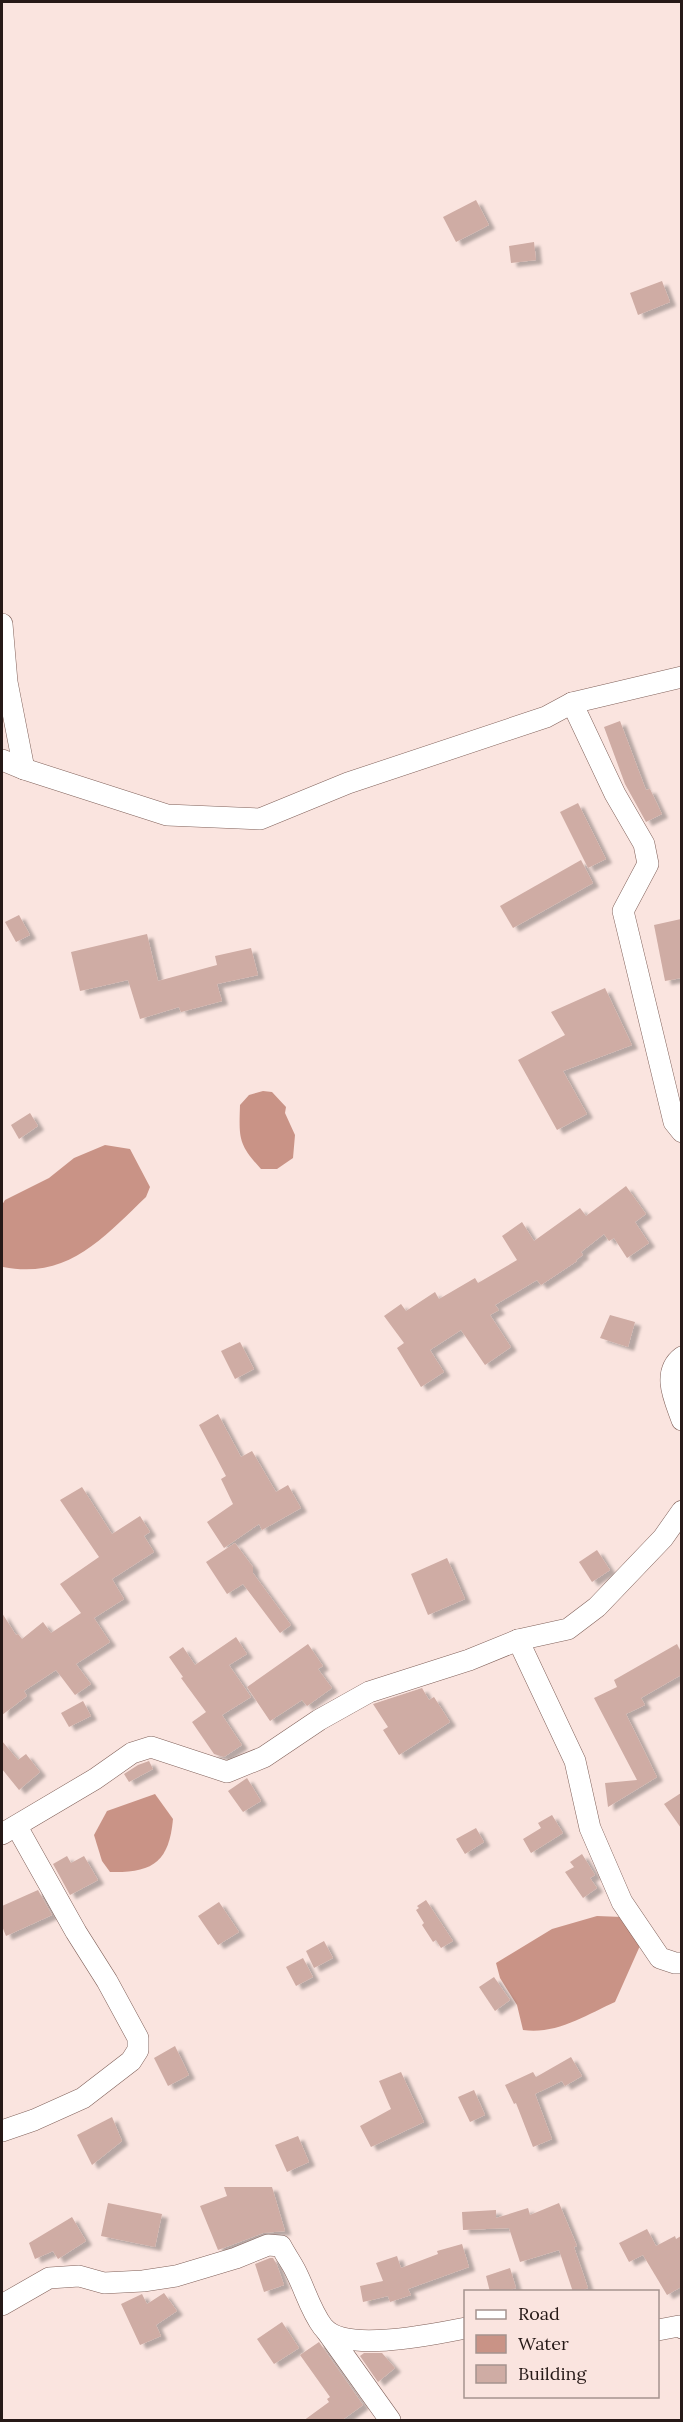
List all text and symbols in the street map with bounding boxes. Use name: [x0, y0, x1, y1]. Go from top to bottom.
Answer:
legend: [464, 2290, 659, 2398]
text: Road: [518, 2302, 560, 2325]
text: Water: [518, 2332, 569, 2355]
text: Building: [518, 2362, 588, 2385]

